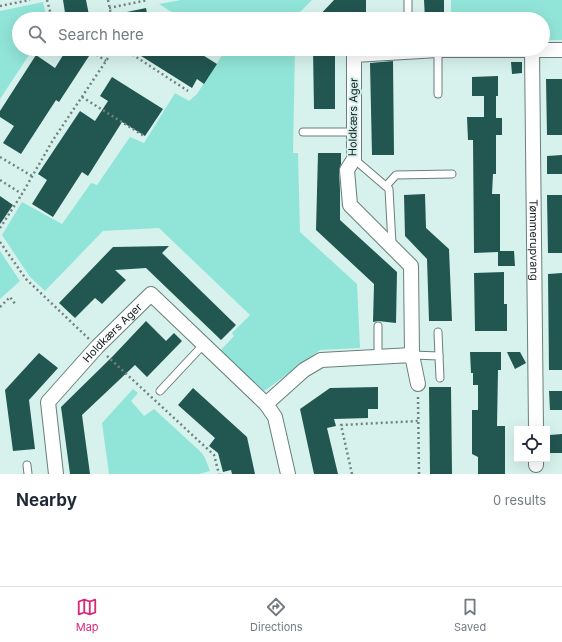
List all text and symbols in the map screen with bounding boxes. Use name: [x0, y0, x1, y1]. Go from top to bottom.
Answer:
search box: [12, 12, 550, 56]
icon: search: [26, 23, 48, 45]
text: Search here: [58, 25, 144, 44]
street label: Holdkærs Ager: [345, 78, 361, 156]
street label: Tømmerupvang: [527, 199, 541, 281]
street label: Holdkærs Ager: [80, 300, 145, 365]
map controls: [514, 426, 550, 462]
button: locate: [514, 426, 550, 462]
text: Nearby: [16, 490, 77, 510]
text: 0 results: [493, 492, 546, 508]
tab: Map: [76, 596, 99, 634]
tab: Directions: [250, 596, 303, 634]
tab: Saved: [454, 596, 486, 634]

